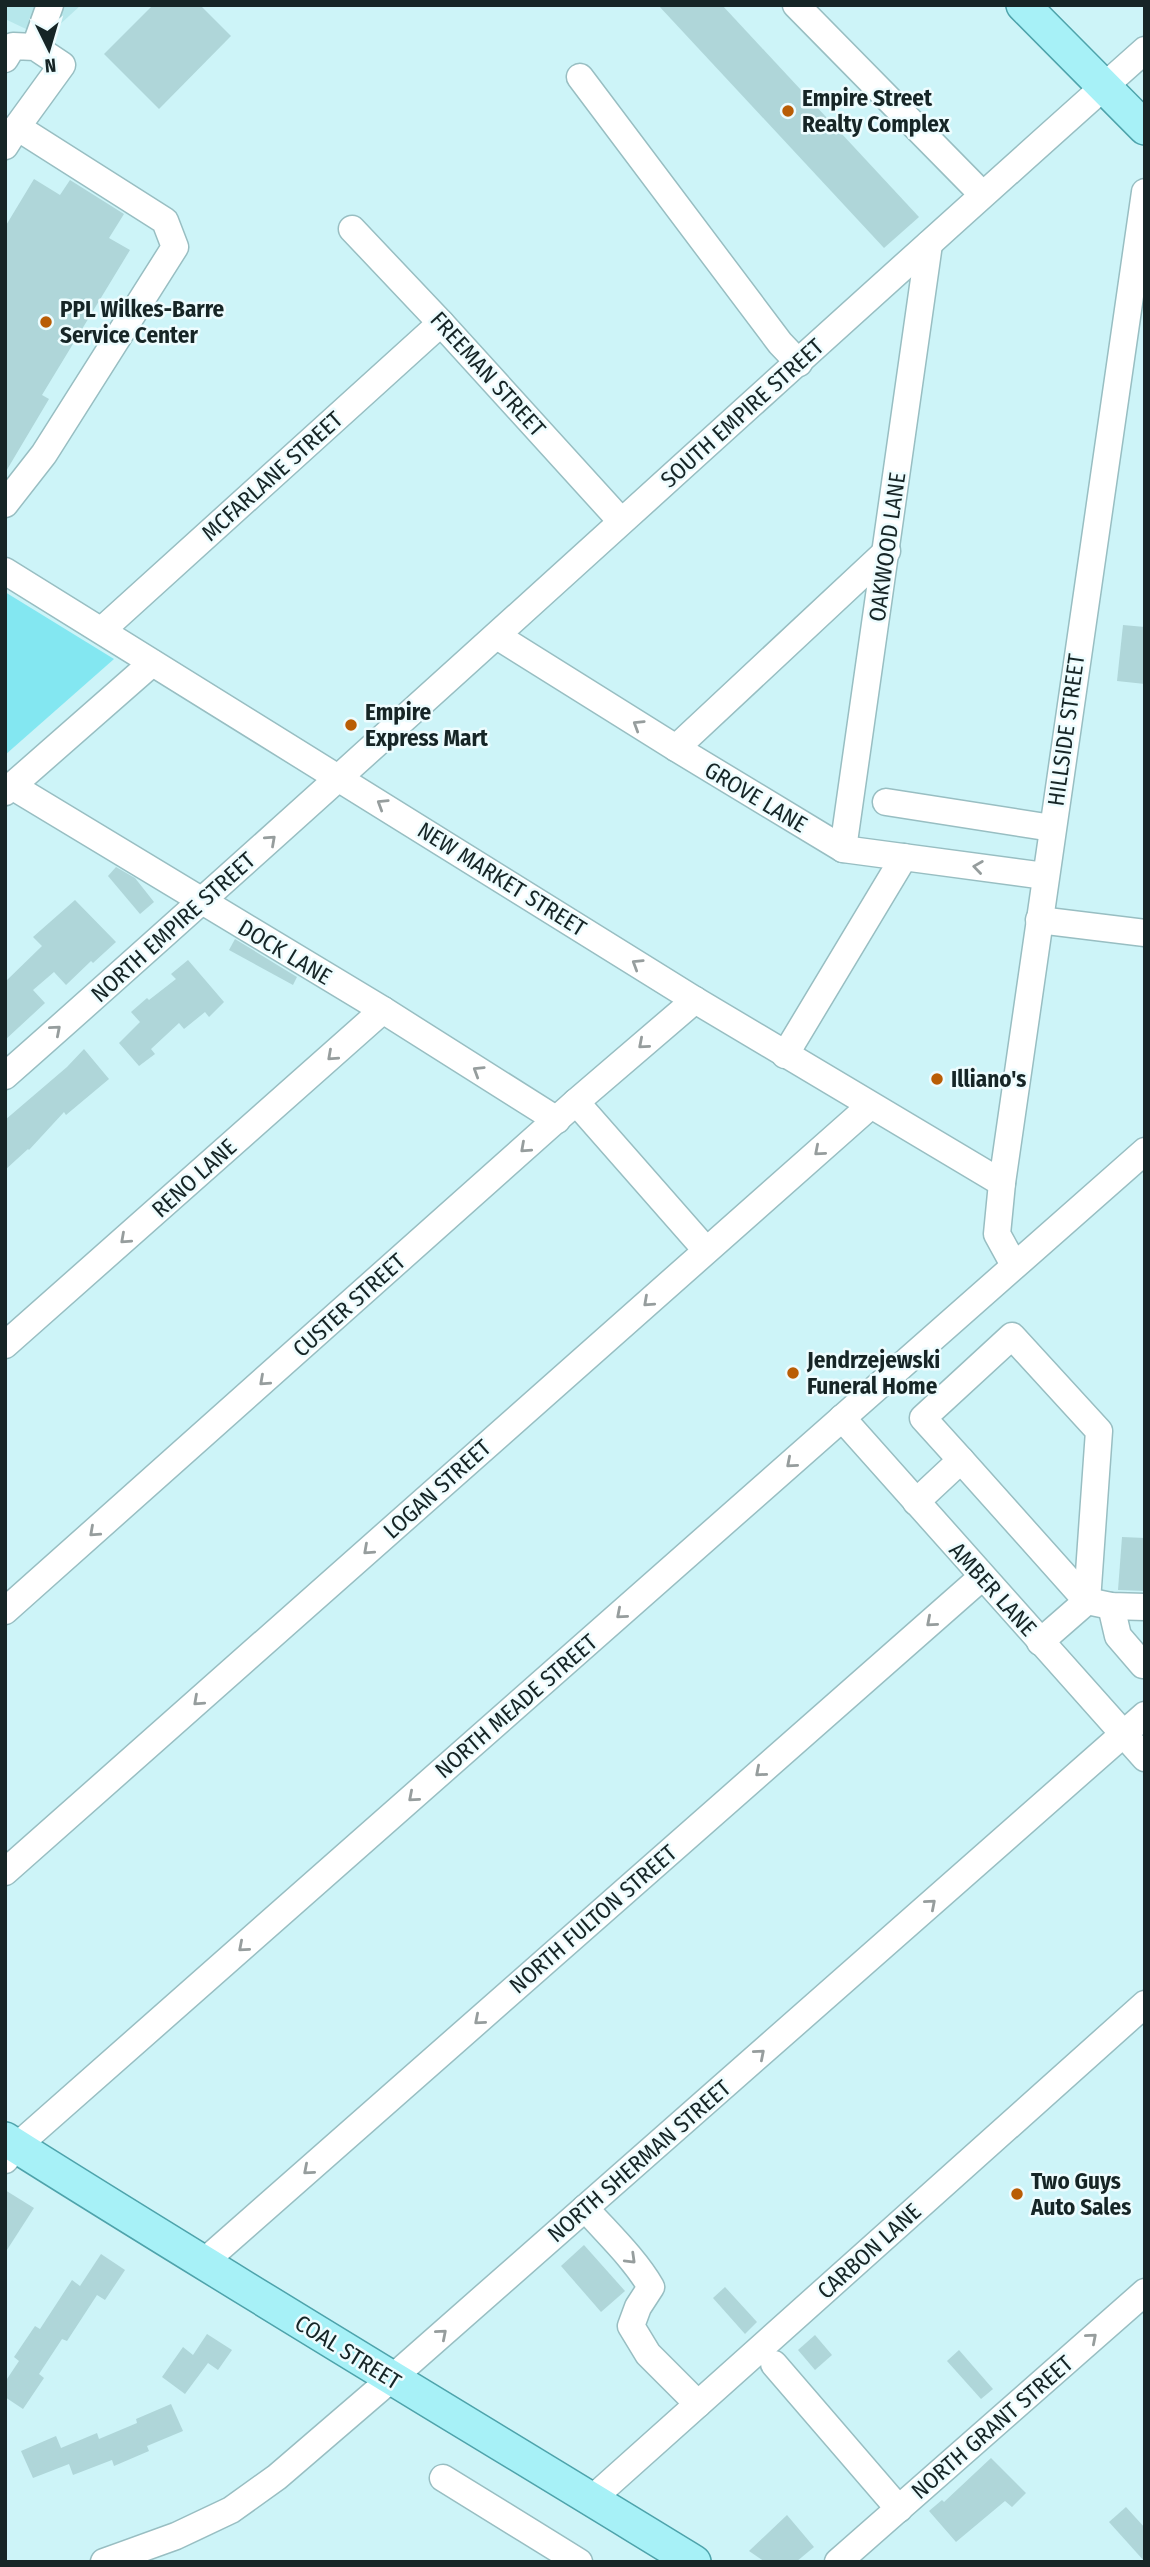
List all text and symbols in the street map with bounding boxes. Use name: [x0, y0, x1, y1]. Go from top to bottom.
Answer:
north arrow: [14, 14, 84, 84]
text: N: [44, 53, 57, 77]
place label: Empire Street Realty Complex: [802, 84, 951, 138]
marker: Empire Street Realty Complex: [780, 103, 796, 119]
place label: PPL Wilkes-Barre Service Center: [60, 295, 225, 349]
street label: FREEMAN STREET: [425, 306, 552, 442]
marker: PPL Wilkes-Barre Service Center: [38, 314, 54, 330]
street label: SOUTH EMPIRE STREET: [655, 332, 830, 494]
street label: MCFARLANE STREET: [196, 405, 349, 547]
street label: OAKWOOD LANE: [863, 471, 911, 623]
street label: HILLSIDE STREET: [1041, 652, 1091, 808]
place label: Empire Express Mart: [365, 698, 489, 752]
marker: Empire Express Mart: [343, 717, 359, 733]
one-way arrow: [633, 720, 646, 733]
street label: GROVE LANE: [700, 755, 812, 839]
one-way arrow: [376, 800, 389, 813]
street label: NEW MARKET STREET: [412, 816, 592, 942]
one-way arrow: [263, 836, 276, 848]
street label: NORTH EMPIRE STREET: [85, 846, 261, 1008]
one-way arrow: [972, 860, 983, 875]
street label: DOCK LANE: [233, 913, 337, 991]
one-way arrow: [632, 959, 645, 972]
one-way arrow: [48, 1026, 61, 1039]
one-way arrow: [639, 1036, 652, 1048]
one-way arrow: [327, 1047, 340, 1060]
place label: Illiano's: [951, 1065, 1026, 1093]
one-way arrow: [473, 1066, 486, 1079]
marker: Illiano's: [929, 1071, 945, 1087]
street label: RENO LANE: [146, 1133, 242, 1223]
one-way arrow: [521, 1140, 534, 1152]
one-way arrow: [814, 1143, 827, 1155]
one-way arrow: [120, 1231, 133, 1243]
street label: CUSTER STREET: [287, 1247, 411, 1363]
one-way arrow: [643, 1294, 656, 1306]
place label: Jendrzejewski Funeral Home: [806, 1346, 940, 1400]
marker: Jendrzejewski Funeral Home: [785, 1365, 801, 1381]
one-way arrow: [259, 1372, 272, 1385]
street label: LOGAN STREET: [378, 1433, 497, 1544]
one-way arrow: [786, 1455, 799, 1467]
one-way arrow: [89, 1524, 102, 1536]
street label: AMBER LANE: [944, 1536, 1042, 1642]
one-way arrow: [363, 1542, 376, 1554]
one-way arrow: [616, 1606, 629, 1618]
one-way arrow: [926, 1614, 939, 1626]
street label: NORTH MEADE STREET: [429, 1628, 603, 1784]
one-way arrow: [193, 1693, 206, 1705]
one-way arrow: [755, 1764, 768, 1776]
one-way arrow: [408, 1789, 421, 1801]
street label: NORTH FULTON STREET: [504, 1839, 683, 1999]
one-way arrow: [923, 1900, 936, 1912]
one-way arrow: [238, 1939, 251, 1951]
one-way arrow: [474, 2012, 487, 2024]
one-way arrow: [752, 2050, 765, 2062]
street label: NORTH SHERMAN STREET: [542, 2074, 736, 2248]
one-way arrow: [303, 2162, 316, 2174]
place label: Two Guys Auto Sales: [1030, 2167, 1131, 2221]
marker: Two Guys Auto Sales: [1009, 2186, 1025, 2202]
street label: CARBON LANE: [811, 2197, 927, 2305]
one-way arrow: [623, 2251, 636, 2264]
street label: COAL STREET: [290, 2308, 406, 2396]
one-way arrow: [434, 2330, 447, 2342]
one-way arrow: [1084, 2334, 1097, 2347]
street label: NORTH GRANT STREET: [906, 2349, 1079, 2505]

